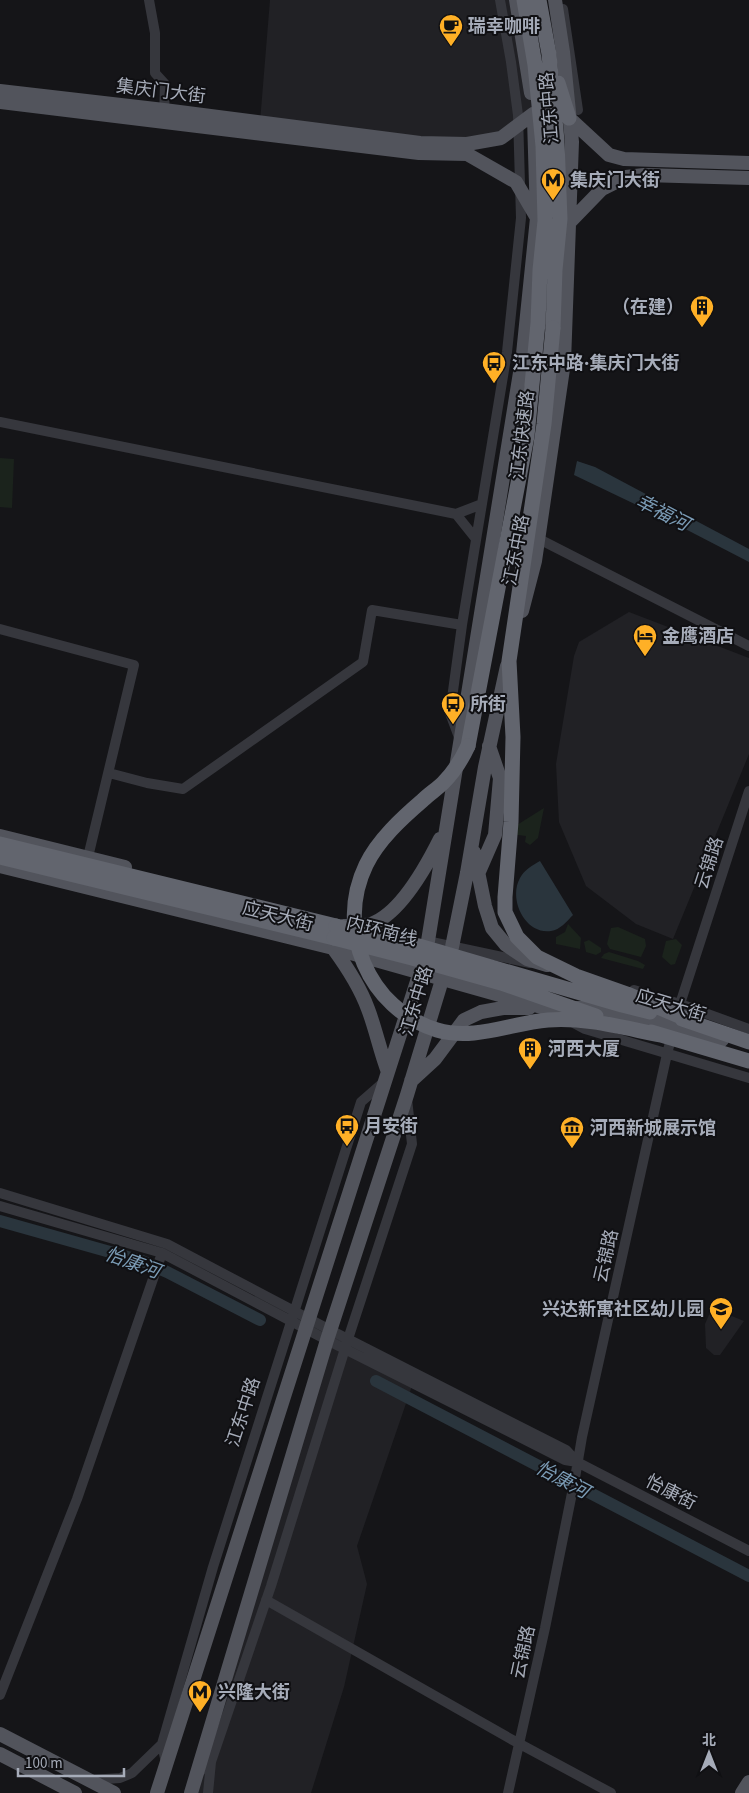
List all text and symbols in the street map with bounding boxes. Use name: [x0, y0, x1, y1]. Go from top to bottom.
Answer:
cafe icon: 瑞幸咖啡: [438, 13, 464, 47]
place label: 瑞幸咖啡: [468, 14, 540, 39]
street label: 江东中路: [534, 71, 565, 145]
street label: 集庆门大街: [115, 74, 207, 109]
metro station icon: 集庆门大街: [540, 167, 566, 201]
place label: 集庆门大街: [570, 168, 660, 193]
building icon: （在建）: [689, 294, 715, 328]
place label: （在建）: [612, 295, 684, 320]
bus stop icon: 江东中路·集庆门大街: [481, 350, 507, 384]
place label: 江东中路·集庆门大街: [512, 351, 679, 376]
street label: 江东快速路: [505, 389, 540, 481]
water label: 幸福河: [631, 488, 697, 540]
street label: 江东中路: [497, 512, 536, 588]
hotel icon: 金鹰酒店: [632, 623, 658, 657]
place label: 金鹰酒店: [662, 624, 734, 649]
bus stop icon: 所街: [440, 691, 466, 725]
place label: 所街: [470, 692, 506, 717]
street label: 云锦路: [689, 834, 730, 893]
street label: 应天大街: [240, 896, 316, 937]
street label: 内环南线: [344, 911, 420, 952]
street label: 江东中路: [394, 963, 439, 1039]
street label: 应天大街: [633, 983, 709, 1028]
building icon: 河西大厦: [517, 1036, 543, 1070]
place label: 河西大厦: [548, 1037, 620, 1062]
bus stop icon: 月安街: [334, 1113, 360, 1147]
place label: 月安街: [364, 1114, 418, 1139]
museum icon: 河西新城展示馆: [559, 1115, 585, 1149]
place label: 河西新城展示馆: [590, 1116, 716, 1141]
street label: 云锦路: [588, 1227, 625, 1285]
water label: 怡康河: [101, 1241, 168, 1287]
school or university icon: 兴达新寓社区幼儿园: [708, 1296, 734, 1330]
place label: 兴达新寓社区幼儿园: [542, 1297, 704, 1322]
street label: 江东中路: [220, 1374, 266, 1450]
water label: 怡康河: [531, 1455, 597, 1507]
street label: 怡康街: [641, 1469, 701, 1516]
street label: 云锦路: [506, 1623, 541, 1681]
metro station icon: 兴隆大街: [187, 1679, 213, 1713]
place label: 兴隆大街: [218, 1680, 290, 1705]
north arrow: [684, 1728, 734, 1778]
text: 北: [702, 1731, 716, 1751]
scale bar: [18, 1746, 124, 1778]
text: 100 m: [25, 1753, 63, 1774]

